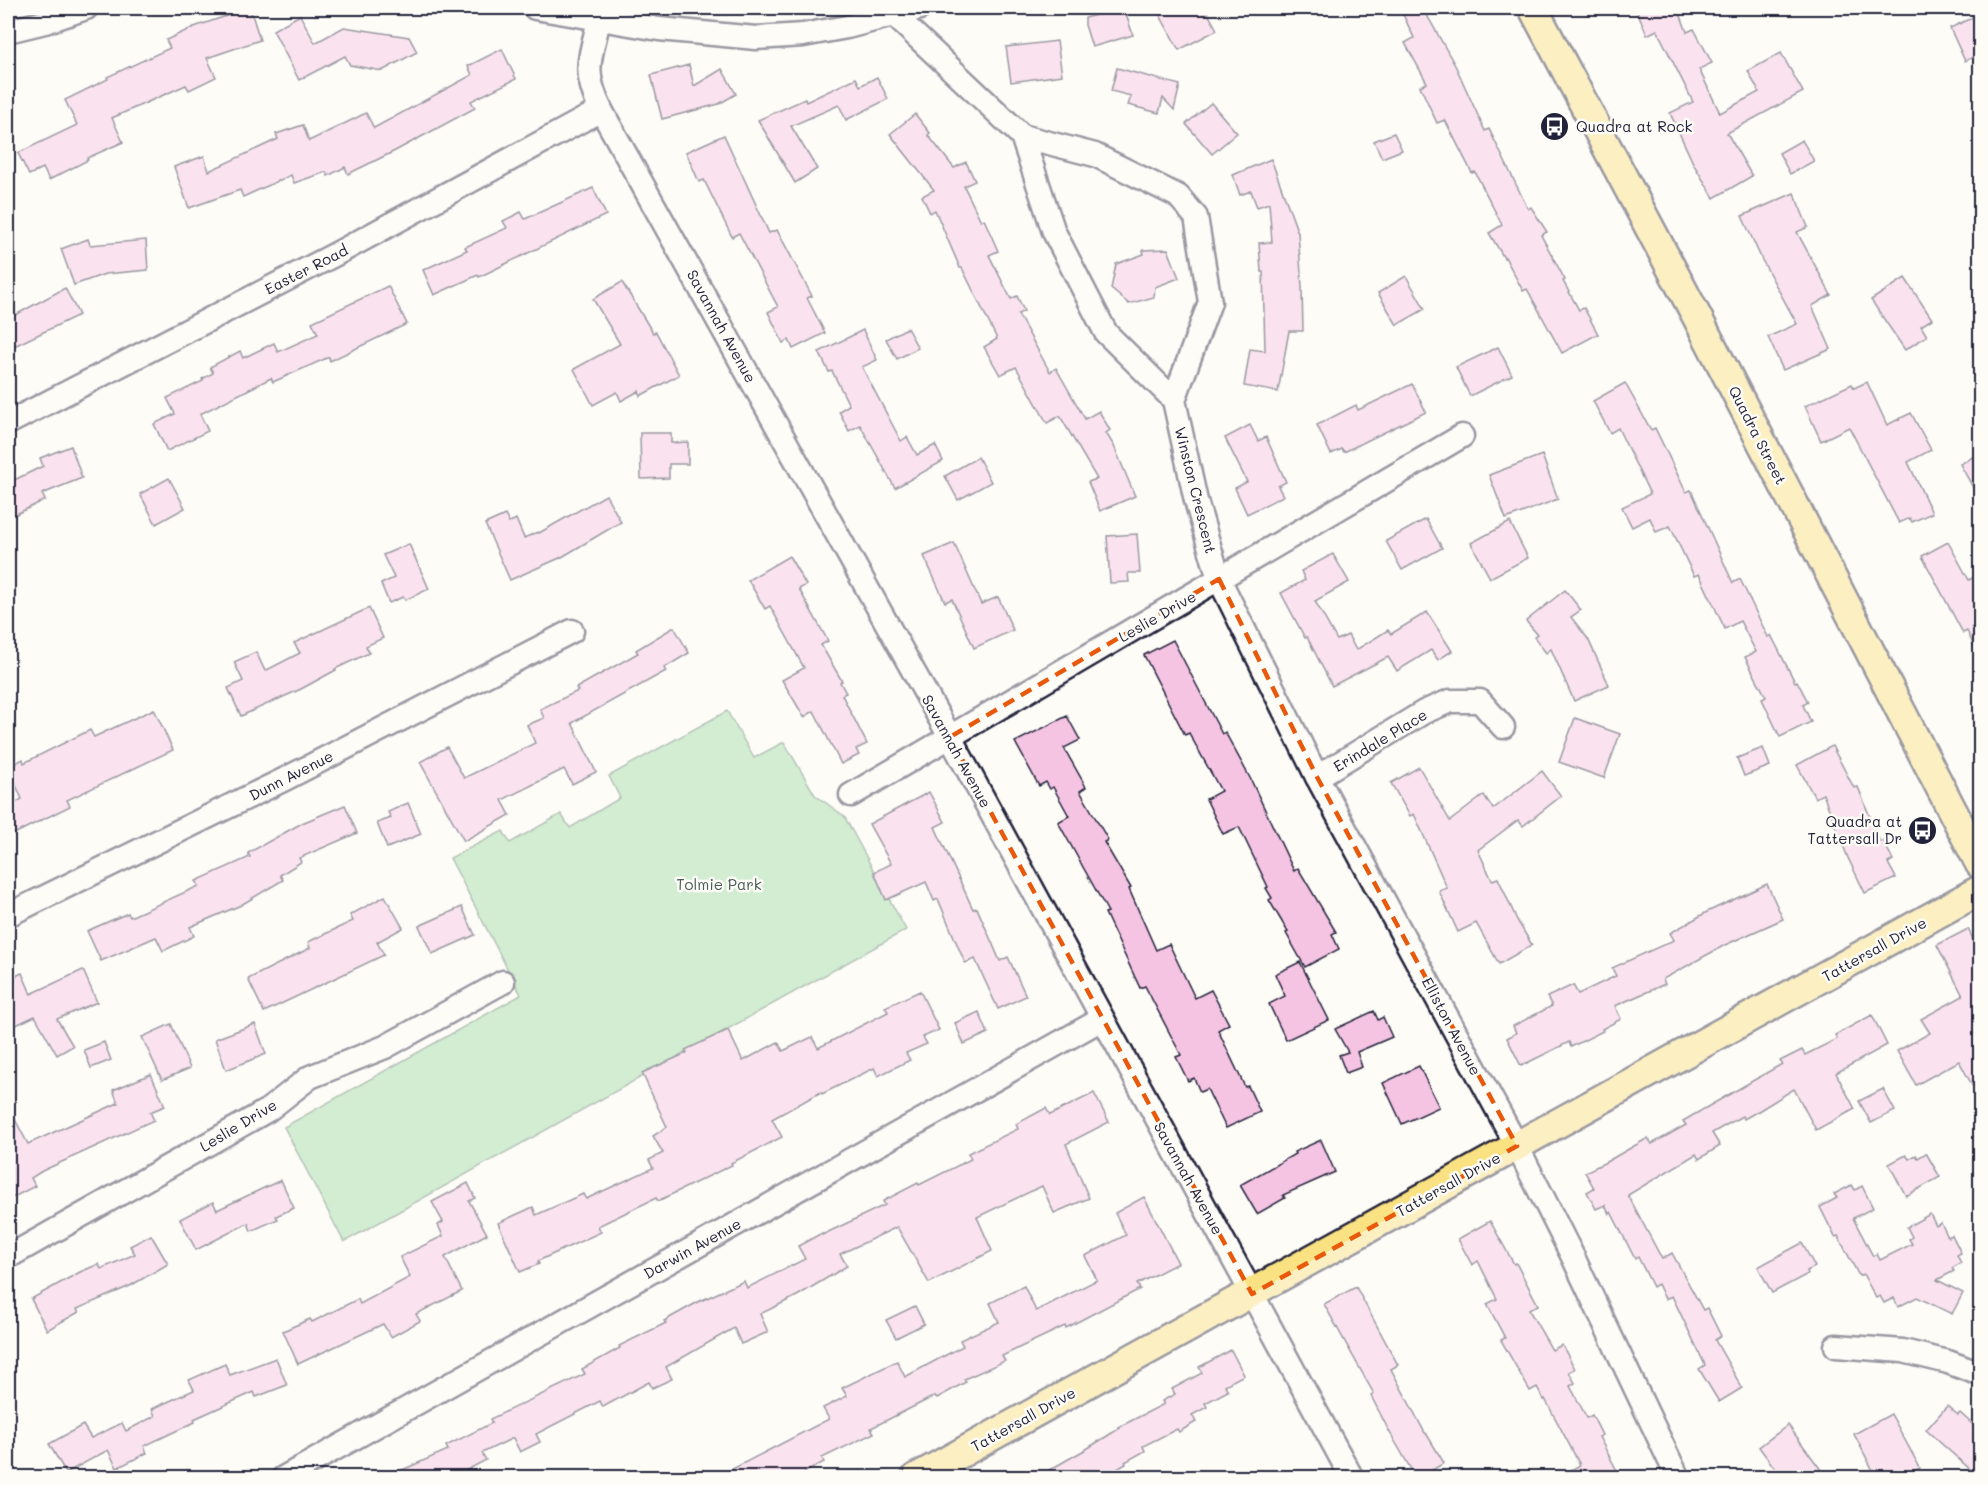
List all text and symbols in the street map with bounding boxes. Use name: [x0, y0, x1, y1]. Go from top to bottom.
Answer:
bus stop icon: Quadra at Rock: [1539, 110, 1571, 142]
place label: Quadra at Rock: [1576, 116, 1693, 136]
street label: Easter Road: [261, 239, 351, 299]
street label: Savannah Avenue: [683, 266, 761, 386]
street label: Quadra Street: [1725, 382, 1791, 488]
street label: Winston Crescent: [1171, 425, 1221, 555]
street label: Leslie Drive: [1115, 586, 1199, 646]
street label: Savannah Avenue: [918, 691, 996, 811]
street label: Erindale Place: [1329, 704, 1431, 776]
street label: Dunn Avenue: [246, 745, 336, 805]
place label: Quadra at Tattersall Dr: [1807, 811, 1902, 848]
bus stop icon: Quadra at Tattersall Dr: [1907, 814, 1939, 846]
park label: Tolmie Park: [676, 874, 762, 894]
street label: Tattersall Drive: [1818, 912, 1930, 986]
street label: Elliston Avenue: [1418, 973, 1486, 1079]
street label: Leslie Drive: [196, 1094, 280, 1156]
street label: Savannah Avenue: [1150, 1118, 1228, 1238]
street label: Tattersall Drive: [1392, 1147, 1504, 1221]
street label: Darwin Avenue: [640, 1213, 744, 1283]
street label: Tattersall Drive: [967, 1382, 1079, 1456]

